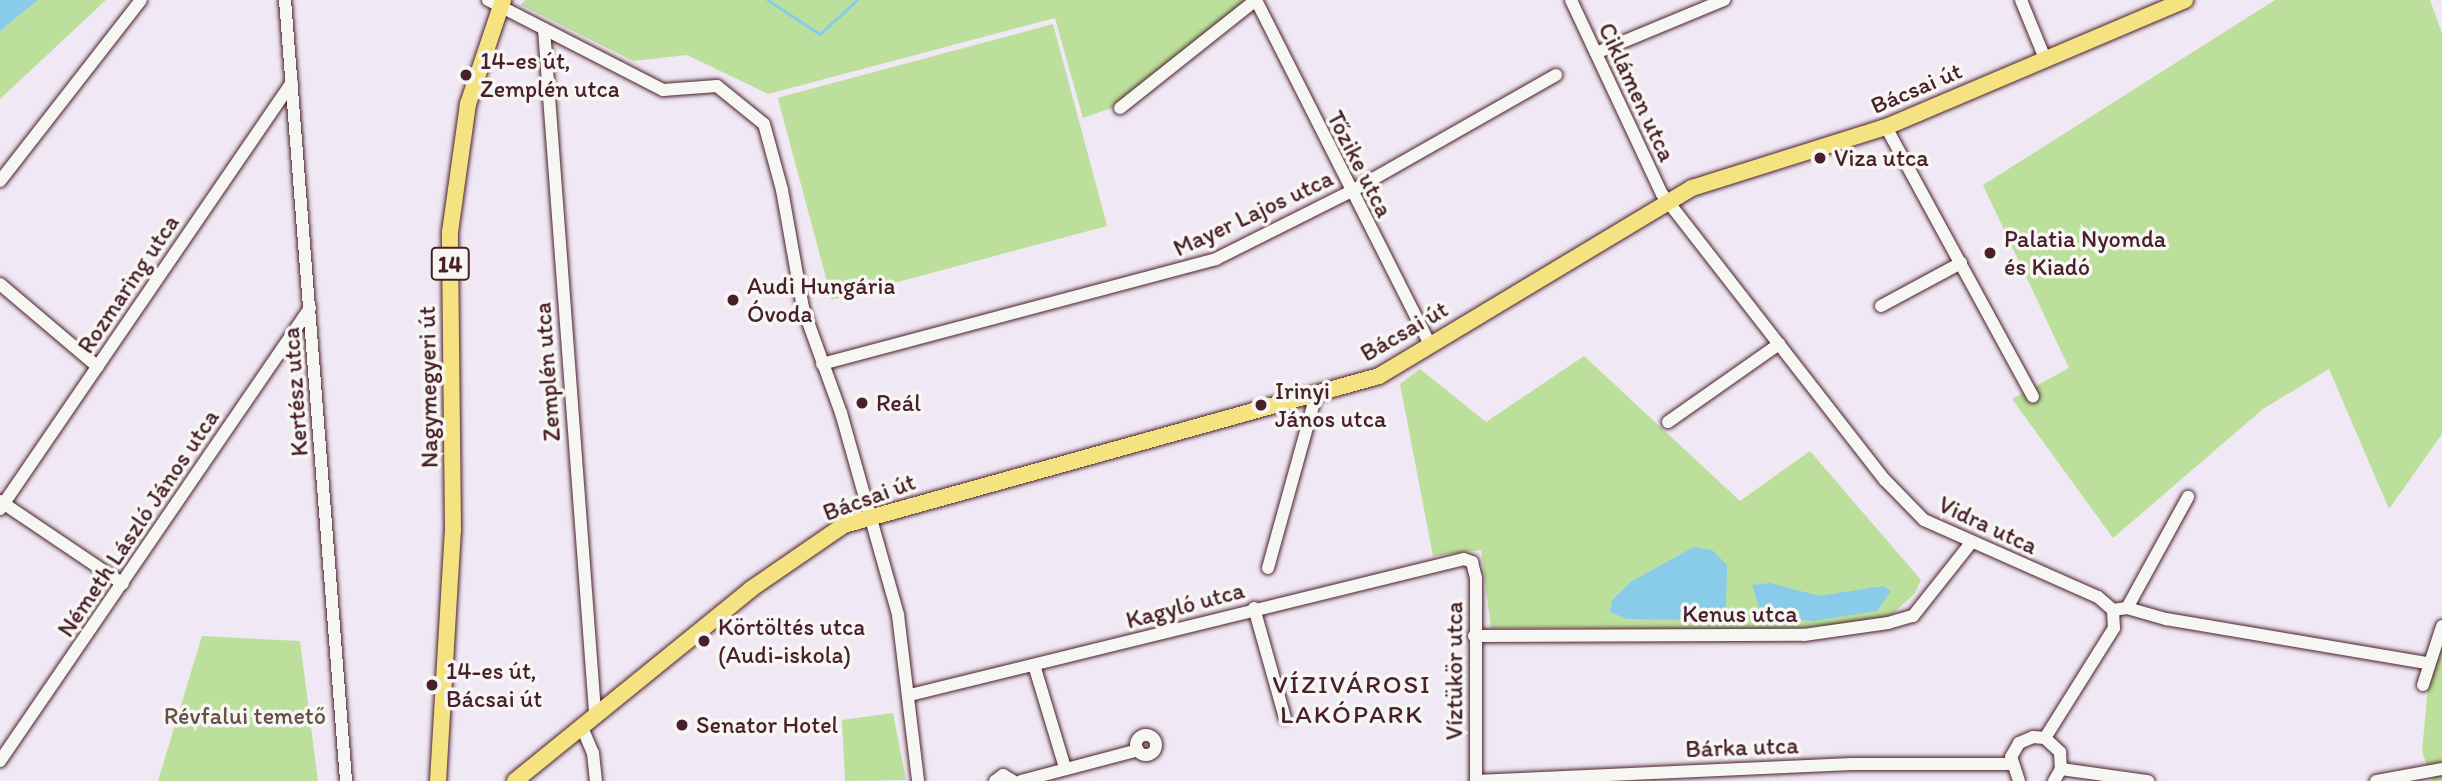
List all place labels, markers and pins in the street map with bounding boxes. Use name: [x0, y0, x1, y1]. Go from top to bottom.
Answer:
place label: 14-es út, Zemplén utca: [480, 47, 619, 103]
marker: 14-es út, Zemplén utca: [458, 67, 474, 83]
place label: Viza utca: [1834, 144, 1928, 172]
marker: Viza utca: [1812, 150, 1828, 166]
place label: Palatia Nyomda és Kiadó: [2004, 225, 2165, 281]
marker: Palatia Nyomda és Kiadó: [1982, 245, 1998, 261]
place label: Audi Hungária Óvoda: [747, 272, 896, 328]
marker: Audi Hungária Óvoda: [725, 292, 741, 308]
place label: Irinyi János utca: [1275, 377, 1386, 433]
place label: Reál: [876, 389, 921, 417]
marker: Reál: [854, 395, 870, 411]
marker: Irinyi János utca: [1253, 397, 1269, 413]
place label: Körtöltés utca (Audi-iskola): [718, 613, 865, 669]
marker: Körtöltés utca (Audi-iskola): [696, 633, 712, 649]
place label: 14-es út, Bácsai út: [446, 657, 542, 713]
marker: 14-es út, Bácsai út: [424, 677, 440, 693]
place label: Senator Hotel: [696, 711, 838, 739]
marker: Senator Hotel: [674, 717, 690, 733]

